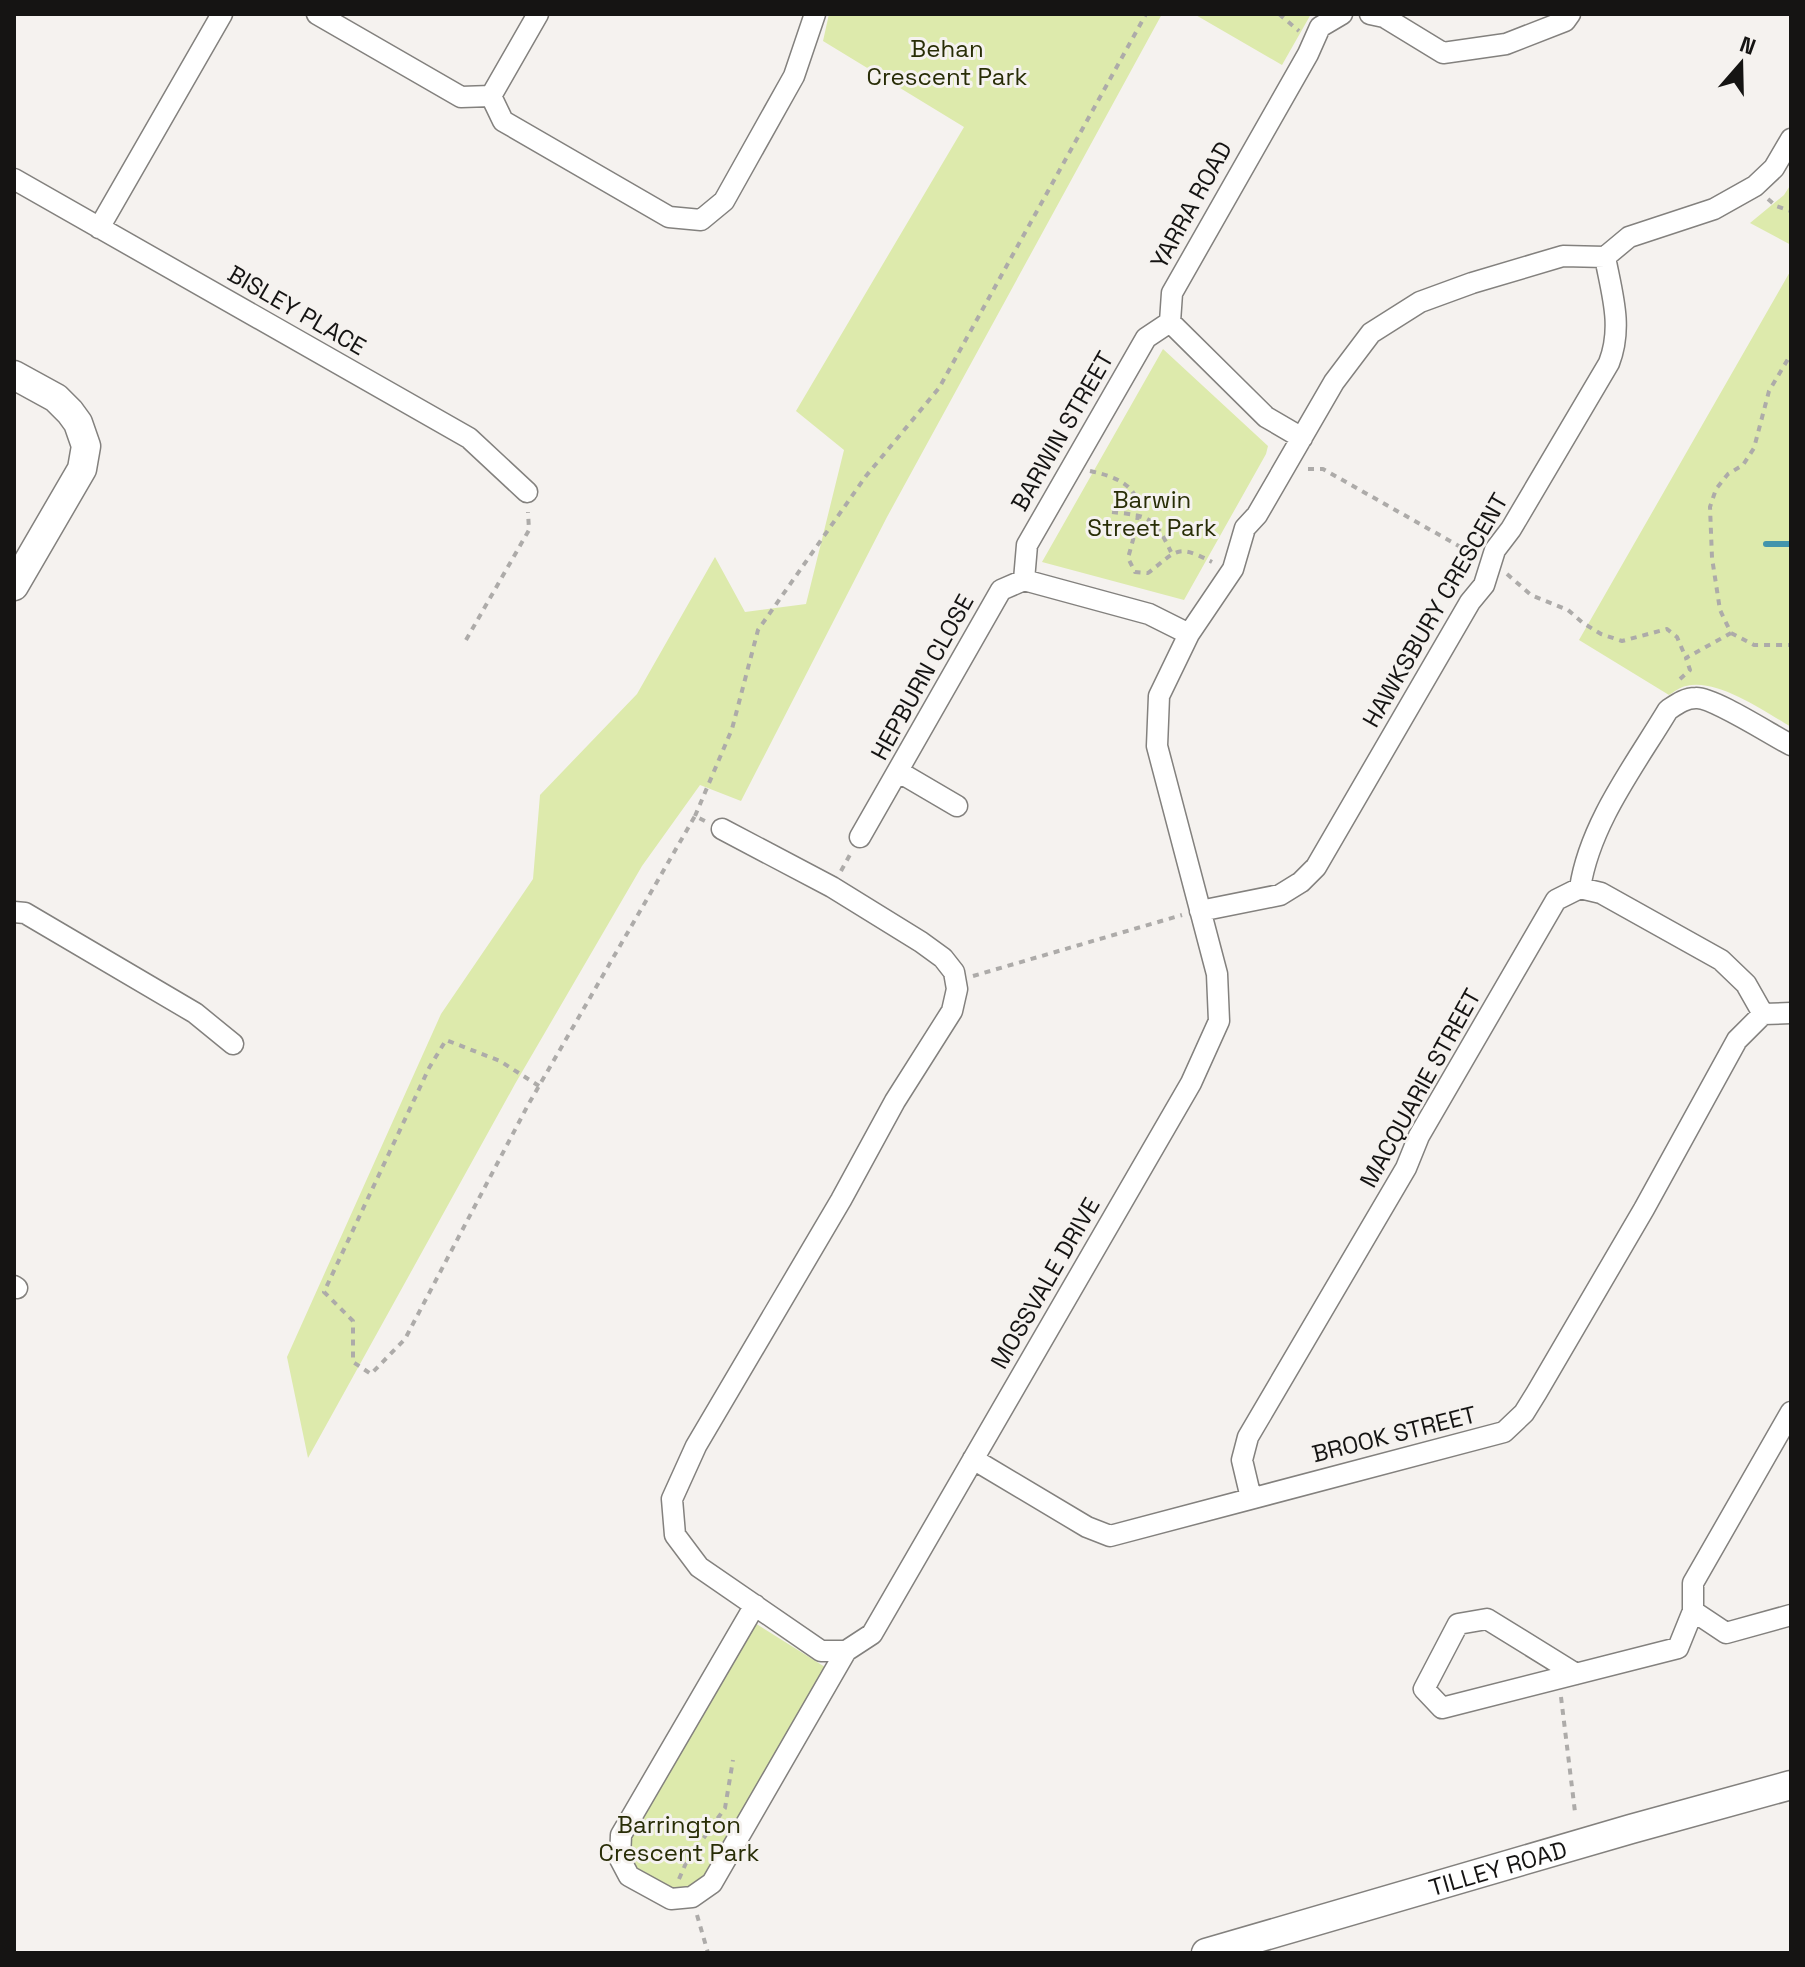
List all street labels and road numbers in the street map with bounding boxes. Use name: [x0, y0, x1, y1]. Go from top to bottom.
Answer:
street label: YARRA ROAD: [1143, 136, 1239, 274]
street label: BISLEY PLACE: [222, 258, 372, 362]
street label: BARWIN STREET: [1004, 346, 1120, 516]
street label: HAWKSBURY CRESCENT: [1355, 487, 1515, 733]
street label: HEPBURN CLOSE: [864, 589, 980, 765]
street label: MACQUARIE STREET: [1352, 983, 1488, 1193]
street label: MOSSVALE DRIVE: [983, 1192, 1107, 1374]
street label: BROOK STREET: [1309, 1399, 1479, 1469]
street label: TILLEY ROAD: [1425, 1833, 1570, 1903]

